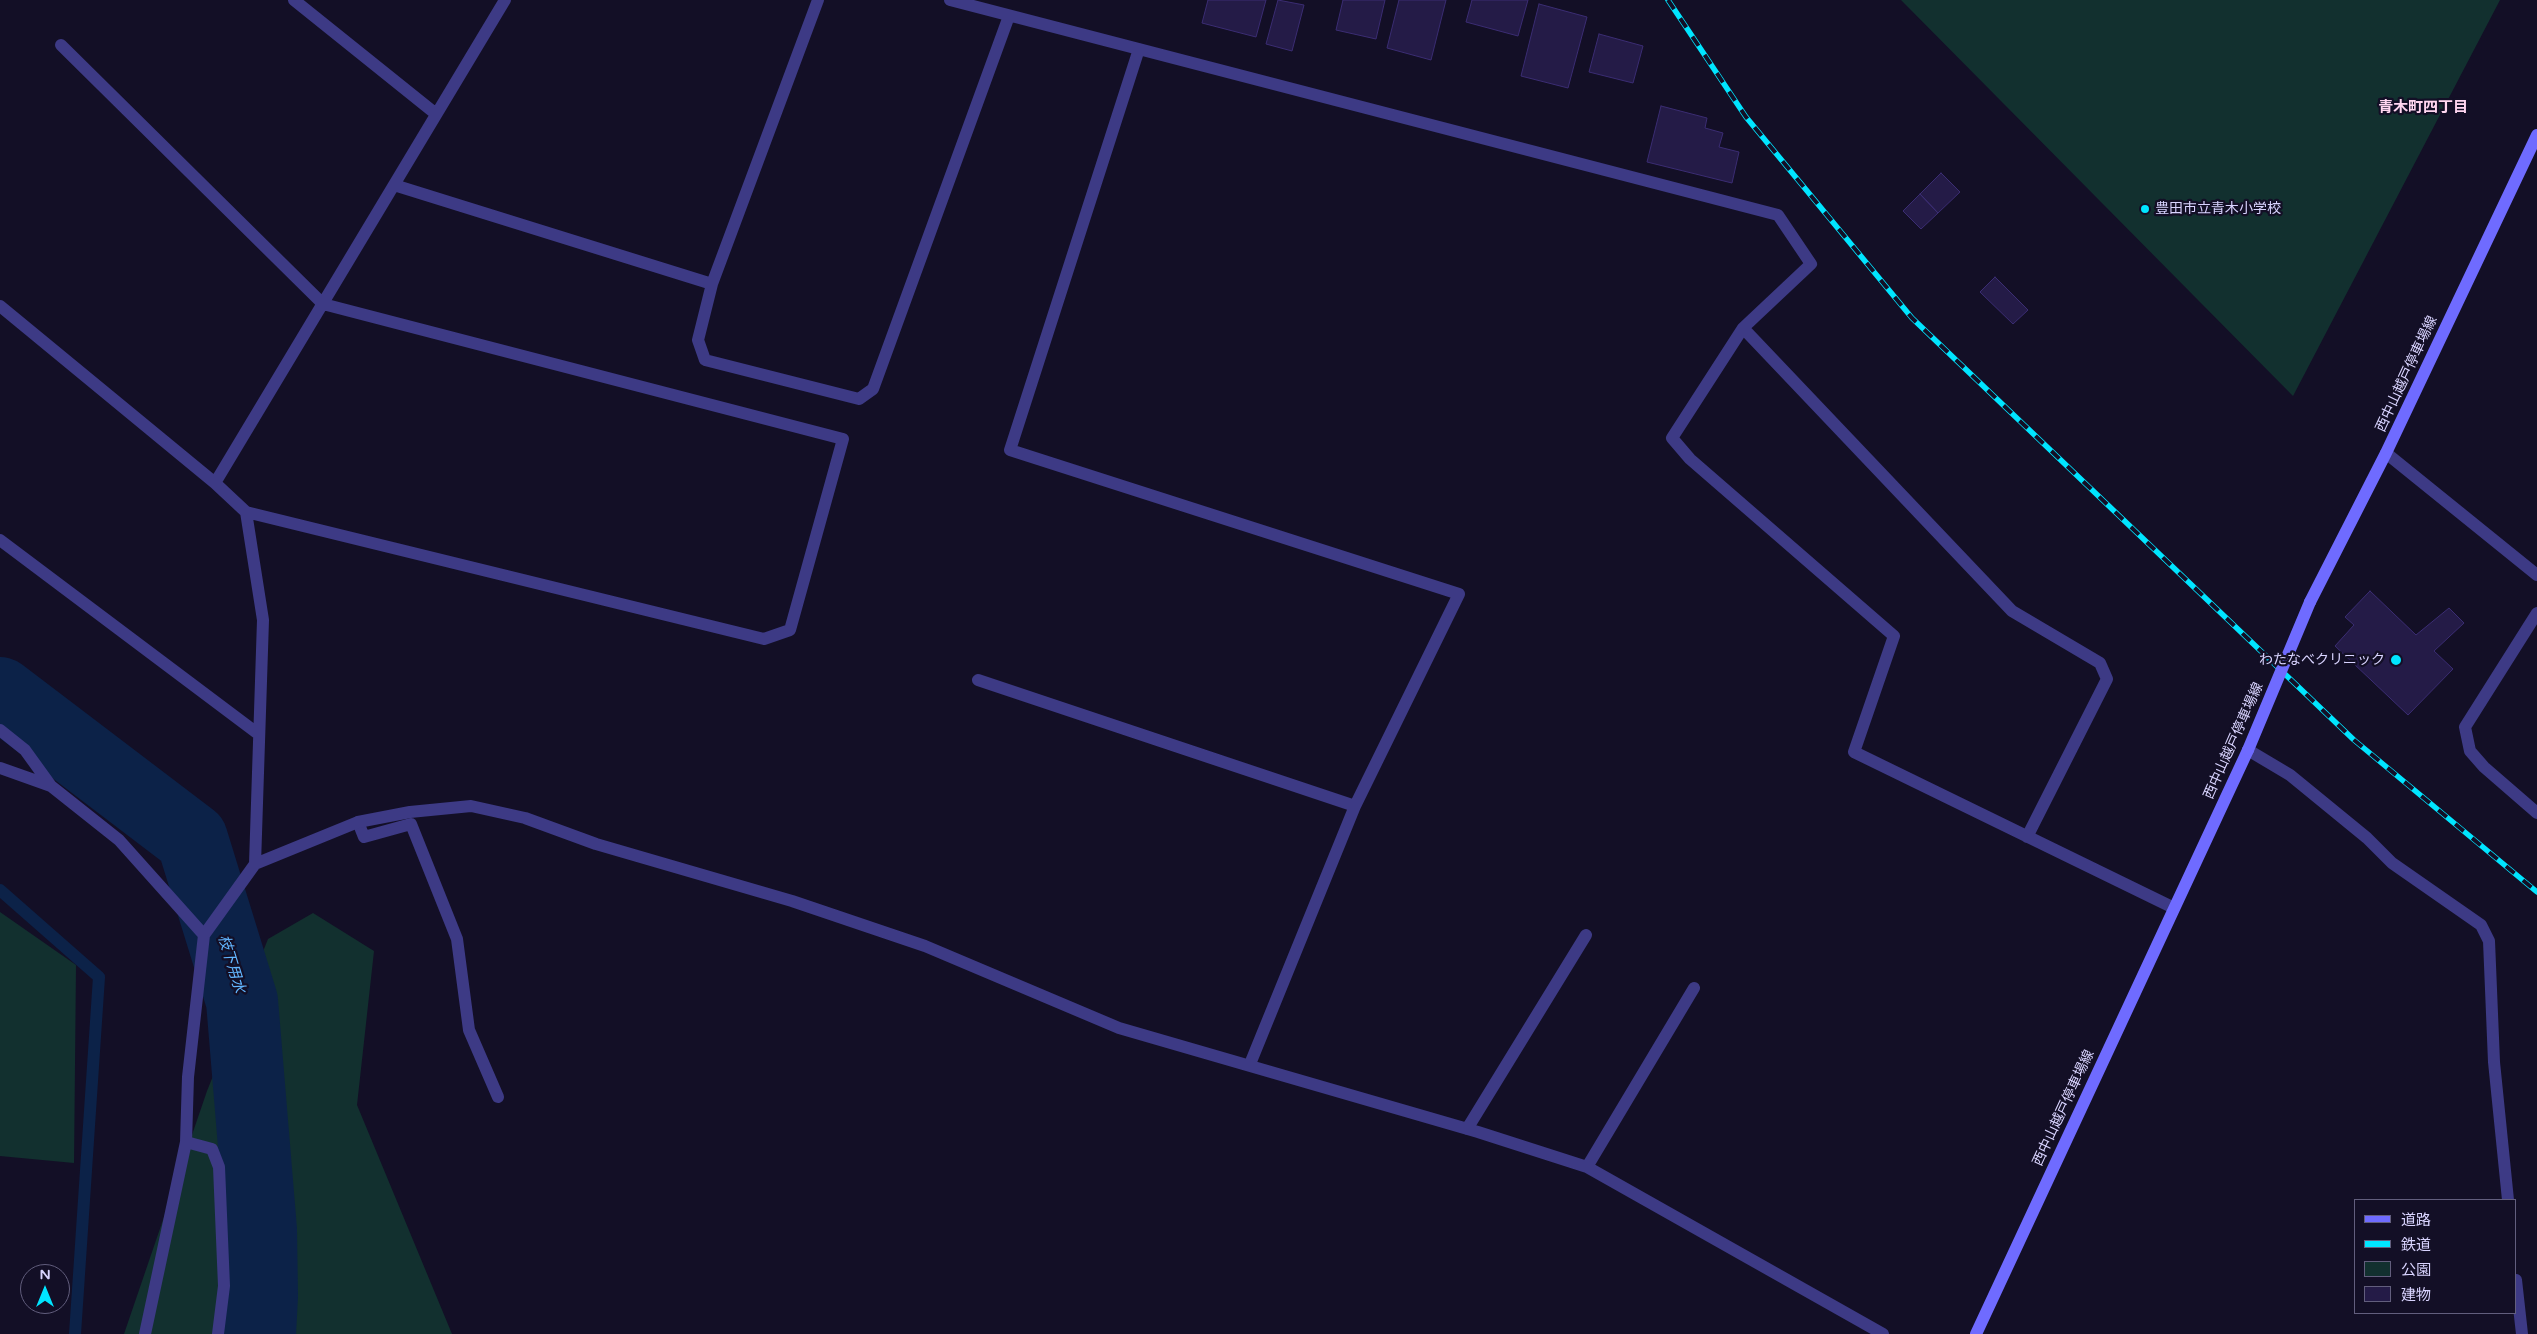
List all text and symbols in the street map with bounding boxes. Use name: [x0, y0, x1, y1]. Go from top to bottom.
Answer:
district label: 青木町四丁目: [2378, 99, 2468, 117]
place label: 豊田市立青木小学校: [2155, 201, 2281, 217]
marker: 豊田市立青木小学校: [2139, 203, 2151, 215]
street label: 西中山越戸停車場線: [2373, 313, 2441, 435]
place label: わたなべクリニック: [2259, 652, 2385, 668]
marker: わたなべクリニック: [2389, 653, 2403, 667]
street label: 西中山越戸停車場線: [2201, 680, 2267, 802]
water label: 枝下用水: [214, 933, 248, 995]
street label: 西中山越戸停車場線: [2030, 1047, 2098, 1169]
legend: [2354, 1199, 2517, 1314]
text: 道路: [2401, 1211, 2431, 1229]
text: 鉄道: [2401, 1236, 2431, 1254]
text: 公園: [2401, 1261, 2431, 1279]
north arrow: [20, 1264, 70, 1314]
text: N: [39, 1266, 51, 1283]
text: 建物: [2401, 1286, 2431, 1304]

